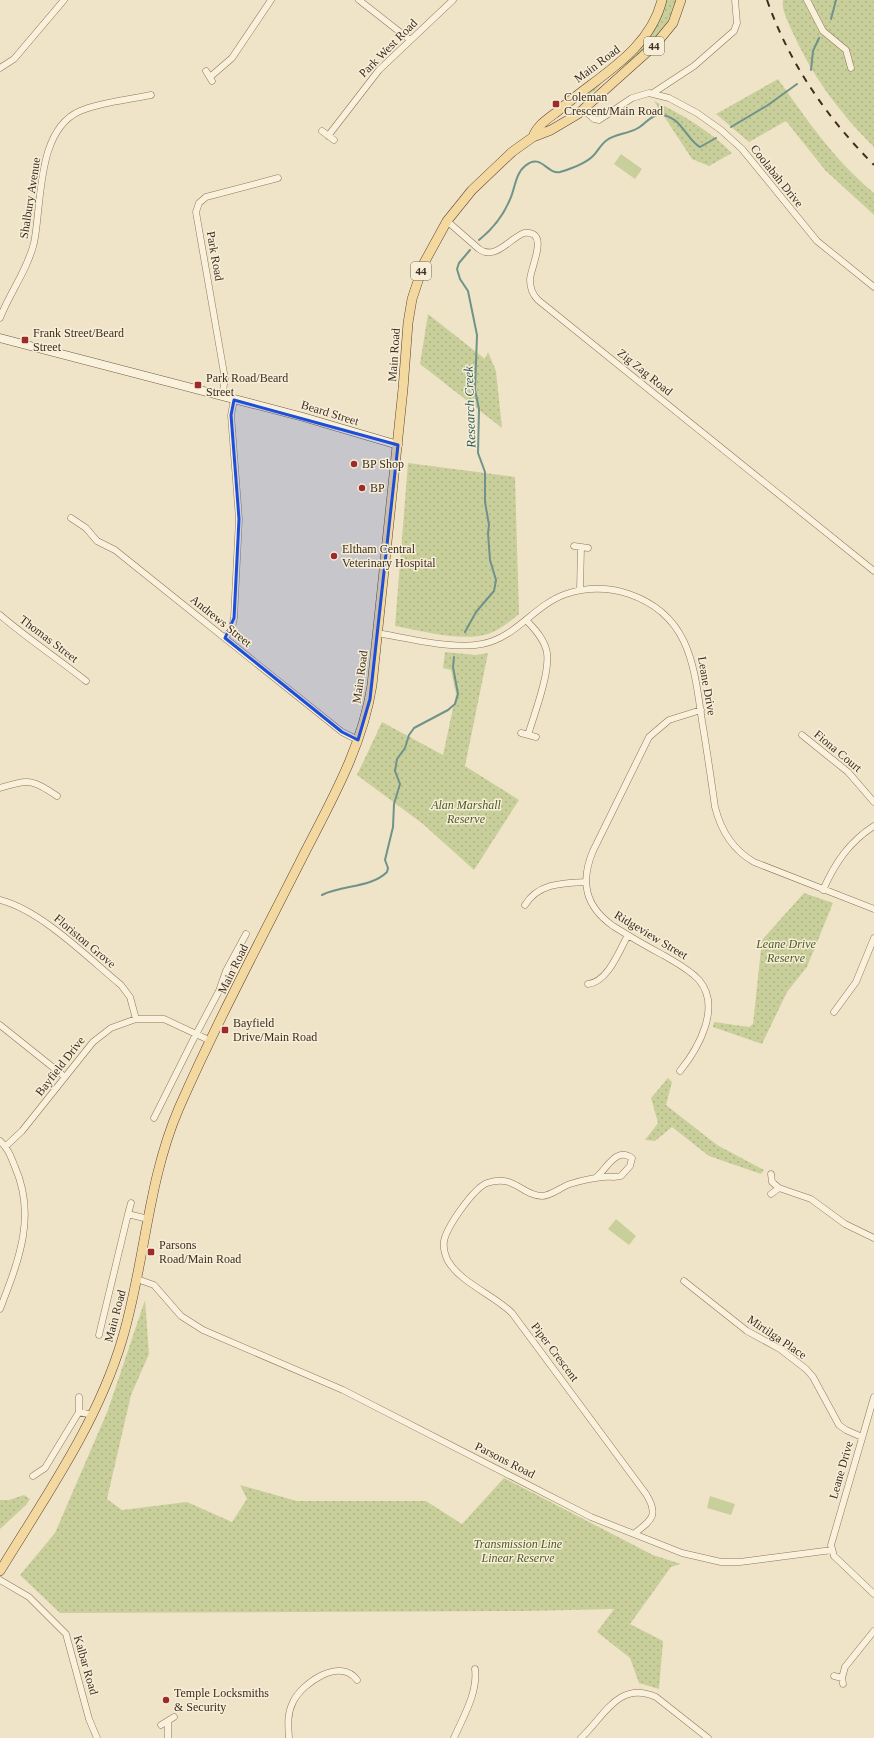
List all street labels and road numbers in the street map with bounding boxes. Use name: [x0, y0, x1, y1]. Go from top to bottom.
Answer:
street label: Park West Road: [356, 16, 420, 80]
road number: 44: [644, 37, 664, 55]
street label: Main Road: [571, 42, 623, 86]
street label: Coolabah Drive: [748, 142, 806, 210]
street label: Shalbury Avenue: [17, 156, 43, 240]
street label: Park Road: [204, 230, 226, 282]
road number: 44: [411, 262, 431, 280]
street label: Main Road: [385, 328, 403, 382]
street label: Zig Zag Road: [615, 346, 675, 398]
street label: Beard Street: [299, 398, 361, 429]
street label: Andrews Street: [188, 592, 255, 650]
street label: Thomas Street: [17, 612, 82, 666]
street label: Main Road: [349, 649, 371, 705]
street label: Leane Drive: [695, 655, 719, 717]
street label: Fiona Court: [811, 727, 865, 775]
street label: Ridgeview Street: [612, 908, 691, 963]
street label: Floriston Grove: [51, 911, 119, 971]
street label: Main Road: [215, 942, 251, 996]
street label: Bayfield Drive: [32, 1033, 88, 1099]
street label: Main Road: [101, 1288, 129, 1344]
street label: Mirtilga Place: [745, 1312, 809, 1362]
street label: Piper Crescent: [528, 1320, 582, 1385]
street label: Parsons Road: [473, 1439, 537, 1481]
street label: Leane Drive: [826, 1439, 856, 1501]
street label: Kalbar Road: [71, 1634, 101, 1696]

